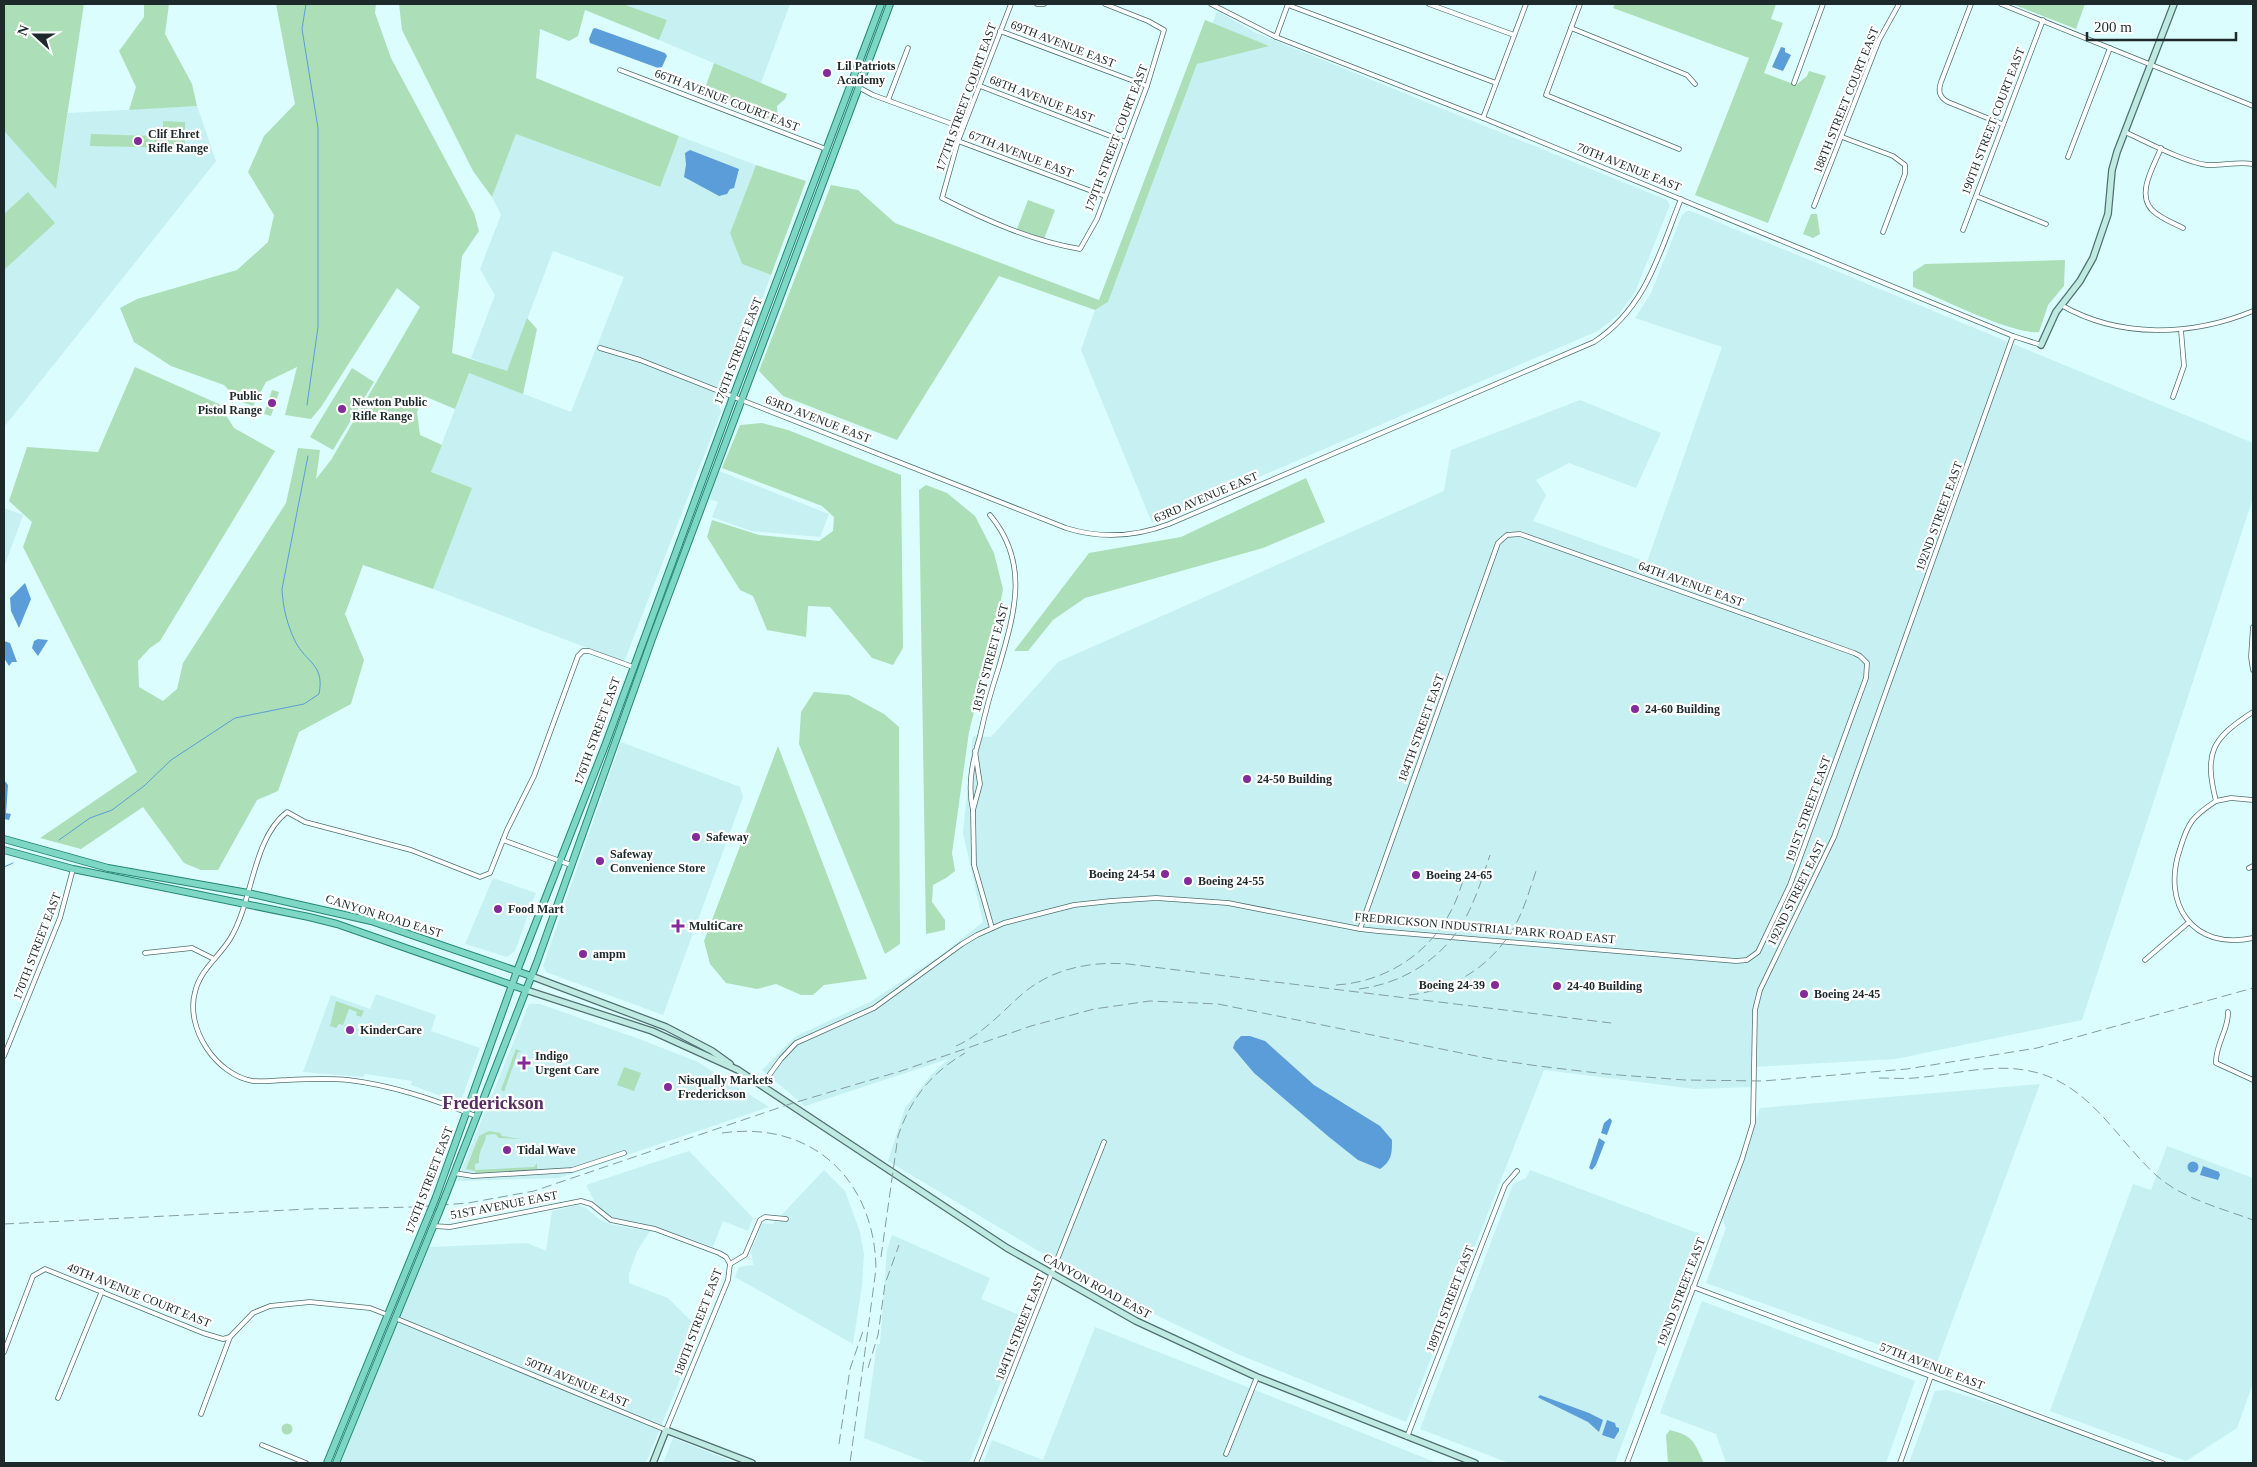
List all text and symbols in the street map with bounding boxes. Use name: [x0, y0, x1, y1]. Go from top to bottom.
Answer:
north arrow: [10, 10, 60, 60]
scale bar: [2087, 10, 2236, 42]
street label: 69TH AVENUE EAST: [1009, 18, 1118, 71]
text: 200 m: [2094, 19, 2132, 35]
street label: 177TH STREET COURT EAST: [933, 20, 1000, 173]
text: N: [15, 23, 32, 38]
street label: 188TH STREET COURT EAST: [1810, 24, 1882, 175]
street label: 190TH STREET COURT EAST: [1958, 45, 2028, 197]
place label: Lil Patriots Academy: [837, 59, 896, 87]
street label: 179TH STREET COURT EAST: [1081, 62, 1151, 214]
street label: 66TH AVENUE COURT EAST: [653, 66, 802, 134]
marker: Lil Patriots Academy: [821, 67, 833, 79]
street label: 68TH AVENUE EAST: [988, 73, 1097, 126]
place label: Clif Ehret Rifle Range: [148, 127, 209, 155]
street label: 67TH AVENUE EAST: [967, 128, 1076, 181]
marker: Clif Ehret Rifle Range: [132, 135, 144, 147]
street label: 70TH AVENUE EAST: [1575, 140, 1684, 195]
street label: 176TH STREET EAST: [711, 295, 765, 407]
place label: Public Pistol Range: [198, 389, 263, 417]
street label: 63RD AVENUE EAST: [763, 392, 873, 446]
place label: Newton Public Rifle Range: [352, 395, 428, 423]
marker: Public Pistol Range: [266, 397, 278, 409]
marker: Newton Public Rifle Range: [336, 403, 348, 415]
street label: 192ND STREET EAST: [1913, 459, 1965, 572]
street label: 63RD AVENUE EAST: [1152, 468, 1261, 525]
street label: 64TH AVENUE EAST: [1636, 558, 1746, 610]
street label: 181ST STREET EAST: [969, 602, 1011, 714]
street label: 184TH STREET EAST: [1395, 672, 1447, 784]
street label: 176TH STREET EAST: [571, 675, 623, 787]
place label: 24-60 Building: [1645, 702, 1720, 716]
marker: 24-60 Building: [1629, 703, 1641, 715]
street label: 191ST STREET EAST: [1782, 754, 1834, 864]
place label: 24-50 Building: [1257, 772, 1332, 786]
marker: 24-50 Building: [1241, 773, 1253, 785]
place label: Safeway: [706, 830, 749, 844]
marker: Safeway: [690, 831, 702, 843]
street label: 192ND STREET EAST: [1764, 838, 1828, 948]
place label: Safeway Convenience Store: [610, 847, 706, 875]
marker: Safeway Convenience Store: [594, 855, 606, 867]
place label: Boeing 24-54: [1089, 867, 1155, 881]
marker: Boeing 24-54: [1159, 868, 1171, 880]
place label: Boeing 24-65: [1426, 868, 1492, 882]
marker: Boeing 24-65: [1410, 869, 1422, 881]
place label: Boeing 24-55: [1198, 874, 1264, 888]
marker: Boeing 24-55: [1182, 875, 1194, 887]
street label: 170TH STREET EAST: [10, 890, 64, 1002]
street label: CANYON ROAD EAST: [324, 892, 445, 941]
place label: Food Mart: [508, 902, 564, 916]
marker: Food Mart: [492, 903, 504, 915]
street label: FREDRICKSON INDUSTRIAL PARK ROAD EAST: [1354, 910, 1617, 946]
marker: MultiCare: [671, 919, 685, 933]
place label: MultiCare: [689, 919, 743, 933]
place label: ampm: [593, 947, 626, 961]
marker: ampm: [577, 948, 589, 960]
place label: Boeing 24-39: [1419, 978, 1485, 992]
marker: Boeing 24-39: [1489, 979, 1501, 991]
place label: 24-40 Building: [1567, 979, 1642, 993]
marker: 24-40 Building: [1551, 980, 1563, 992]
place label: Boeing 24-45: [1814, 987, 1880, 1001]
marker: Boeing 24-45: [1798, 988, 1810, 1000]
place label: KinderCare: [360, 1023, 422, 1037]
marker: KinderCare: [344, 1024, 356, 1036]
place label: Indigo Urgent Care: [535, 1049, 600, 1077]
marker: Indigo Urgent Care: [517, 1056, 531, 1070]
place label: Nisqually Markets Frederickson: [678, 1073, 773, 1101]
marker: Nisqually Markets Frederickson: [662, 1081, 674, 1093]
district label: Frederickson: [442, 1093, 544, 1113]
street label: 176TH STREET EAST: [402, 1124, 456, 1236]
place label: Tidal Wave: [517, 1143, 576, 1157]
marker: Tidal Wave: [501, 1144, 513, 1156]
street label: 51ST AVENUE EAST: [449, 1188, 559, 1222]
street label: 192ND STREET EAST: [1654, 1235, 1708, 1348]
street label: 189TH STREET EAST: [1423, 1243, 1477, 1355]
street label: CANYON ROAD EAST: [1041, 1250, 1154, 1322]
street label: 49TH AVENUE COURT EAST: [65, 1260, 214, 1331]
street label: 180TH STREET EAST: [671, 1266, 725, 1378]
street label: 184TH STREET EAST: [992, 1271, 1048, 1382]
street label: 57TH AVENUE EAST: [1878, 1340, 1987, 1393]
street label: 50TH AVENUE EAST: [523, 1354, 631, 1410]

